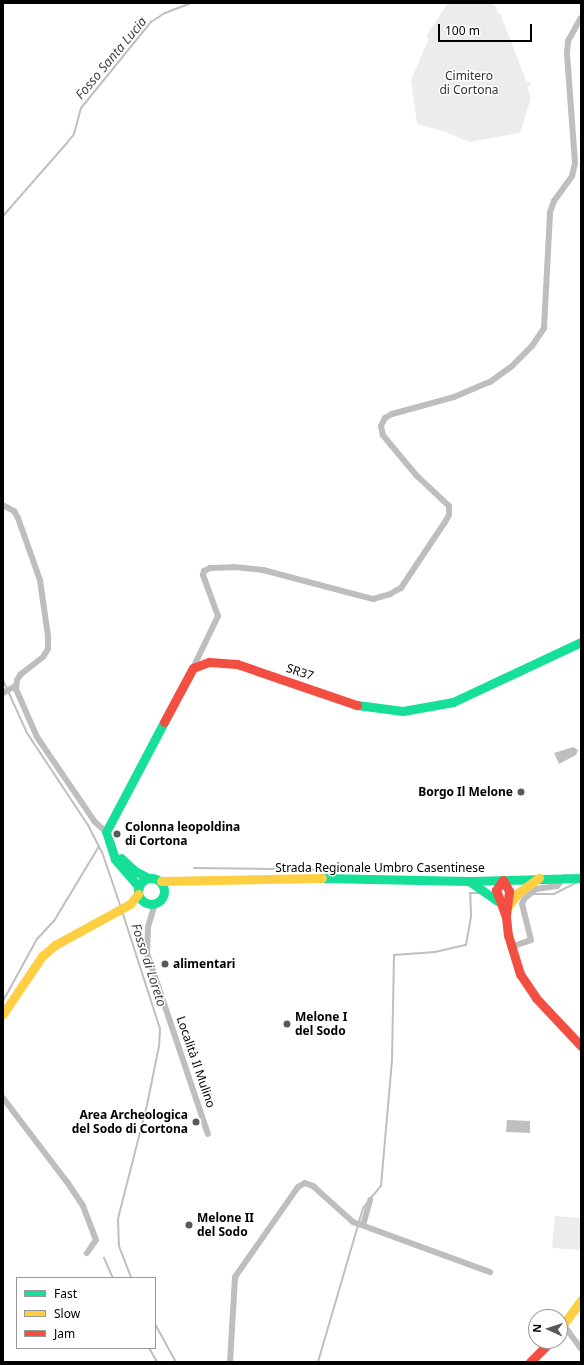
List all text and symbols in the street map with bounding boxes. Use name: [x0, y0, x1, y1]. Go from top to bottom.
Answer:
water label: Fosso Santa Lucia: [72, 14, 150, 102]
scale bar: [440, 16, 534, 42]
text: 100 m: [445, 22, 480, 39]
park label: Cimitero di Cortona: [439, 69, 499, 97]
street label: SR37: [285, 661, 315, 683]
place label: Borgo Il Melone: [418, 785, 513, 799]
marker: Borgo Il Melone: [516, 787, 526, 797]
place label: Colonna leopoldina di Cortona: [125, 820, 240, 848]
marker: Colonna leopoldina di Cortona: [112, 829, 122, 839]
street label: Strada Regionale Umbro Casentinese: [275, 861, 485, 875]
water label: Fosso di Loreto: [128, 922, 170, 1008]
place label: alimentari: [173, 957, 235, 971]
marker: alimentari: [160, 959, 170, 969]
place label: Melone I del Sodo: [295, 1010, 347, 1038]
street label: Località Il Mulino: [174, 1014, 218, 1110]
marker: Melone I del Sodo: [282, 1019, 292, 1029]
place label: Area Archeologica del Sodo di Cortona: [72, 1108, 188, 1136]
marker: Area Archeologica del Sodo di Cortona: [191, 1117, 201, 1127]
place label: Melone II del Sodo: [197, 1211, 254, 1239]
marker: Melone II del Sodo: [184, 1220, 194, 1230]
legend: [16, 1277, 156, 1349]
text: Fast: [54, 1285, 77, 1302]
text: Slow: [54, 1305, 80, 1322]
north arrow: [528, 1309, 568, 1349]
text: N: [529, 1324, 544, 1333]
text: Jam: [54, 1325, 75, 1342]

